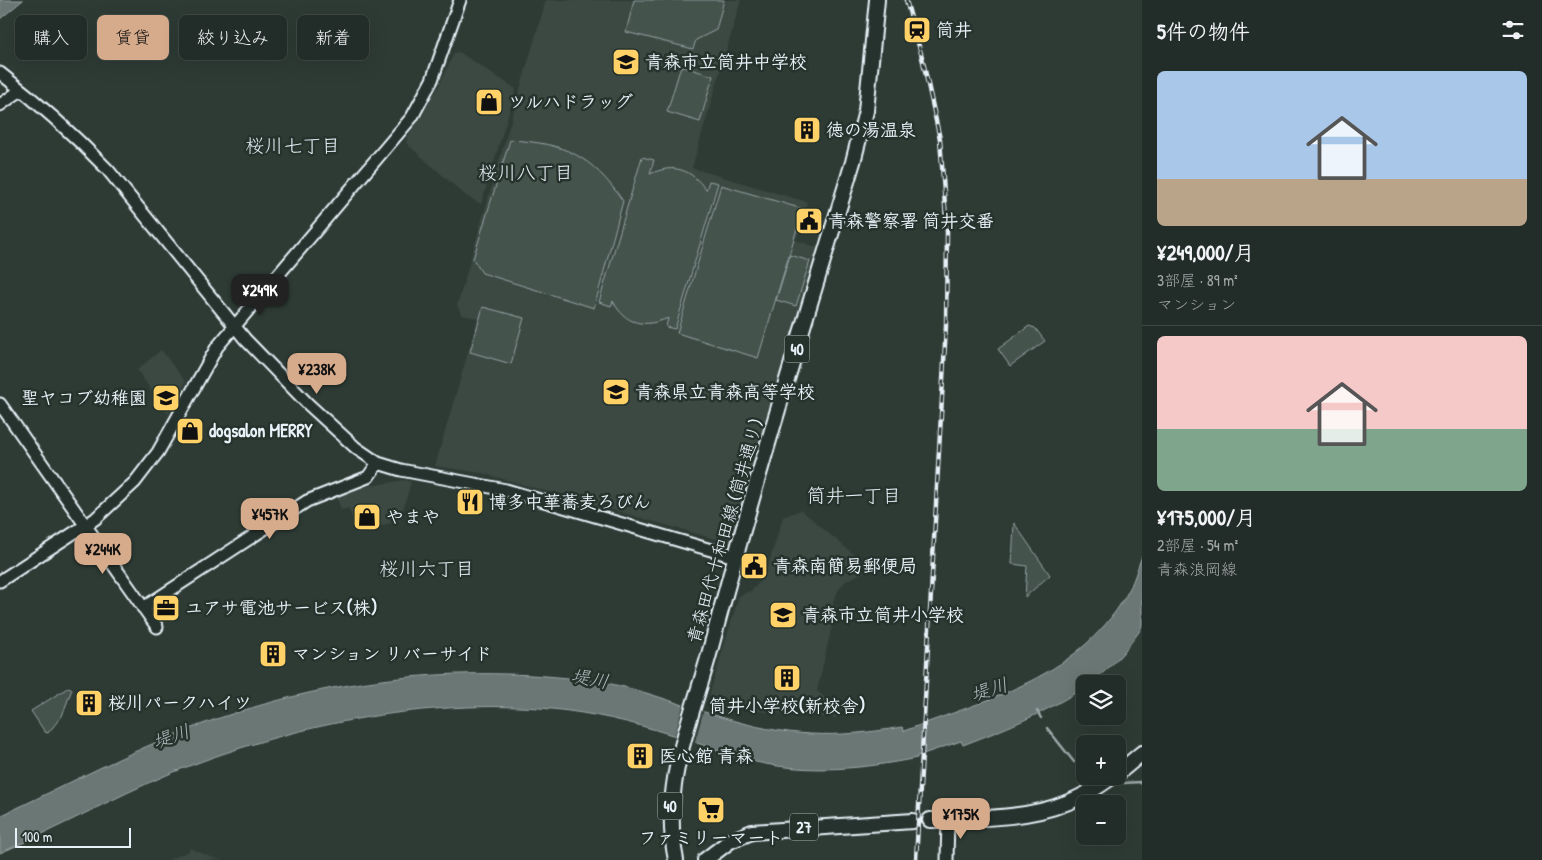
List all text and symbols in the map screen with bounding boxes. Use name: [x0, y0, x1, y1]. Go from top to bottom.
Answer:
chip: 購入: [15, 15, 87, 60]
chip: 賃貸: [97, 15, 169, 60]
chip: 絞り込み: [179, 15, 287, 60]
chip: 新着: [297, 15, 369, 60]
station icon: 筒井: [902, 15, 932, 45]
icon: filters: [1499, 16, 1527, 44]
place label: 筒井: [936, 17, 972, 42]
text: 5件の物件: [1157, 17, 1250, 46]
school or university icon: 青森市立筒井中学校: [611, 47, 641, 77]
place label: 青森市立筒井中学校: [645, 49, 807, 74]
shop icon: ツルハドラッグ: [474, 87, 504, 117]
place label: ツルハドラッグ: [508, 89, 633, 114]
icon: home: [1297, 103, 1387, 193]
building icon: 徳の湯温泉: [792, 115, 822, 145]
place label: 徳の湯温泉: [826, 117, 916, 142]
district label: 桜川七丁目: [245, 132, 341, 158]
district label: 桜川八丁目: [478, 159, 574, 185]
public building icon: 青森警察署 筒井交番: [794, 206, 824, 236]
place label: 青森警察署 筒井交番: [828, 208, 994, 233]
text: ¥249,000/月: [1157, 238, 1255, 267]
text: 3部屋 · 89 m²: [1157, 269, 1238, 291]
pin: ¥249K: [225, 274, 295, 316]
text: ¥249K: [242, 279, 278, 301]
text: マンション: [1157, 293, 1236, 315]
road number: 40: [784, 336, 810, 362]
pin: ¥238K: [282, 352, 352, 395]
text: ¥238K: [298, 358, 336, 380]
icon: home: [1297, 369, 1387, 459]
school or university icon: 青森県立青森高等学校: [601, 377, 631, 407]
place label: 青森県立青森高等学校: [635, 379, 815, 404]
school or university icon: 聖ヤコブ幼稚園: [151, 383, 181, 413]
place label: 聖ヤコブ幼稚園: [21, 385, 147, 410]
shop icon: dogsalon MERRY: [175, 416, 205, 446]
street label: 青森田代十和田線 (筒井通り): [680, 416, 769, 646]
place label: dogsalon MERRY: [209, 418, 314, 444]
district label: 筒井一丁目: [806, 482, 902, 508]
restaurant icon: 博多中華蕎麦ろびん: [455, 487, 485, 517]
place label: 博多中華蕎麦ろびん: [489, 489, 651, 514]
pin: ¥457K: [235, 498, 305, 540]
shop icon: やまや: [352, 502, 382, 532]
text: ¥457K: [252, 503, 288, 525]
text: ¥175,000/月: [1157, 503, 1256, 532]
place label: やまや: [386, 504, 440, 529]
pin: ¥244K: [68, 532, 138, 575]
text: 2部屋 · 54 m²: [1157, 534, 1238, 556]
text: ¥244K: [85, 538, 121, 560]
public building icon: 青森南簡易郵便局: [739, 551, 769, 581]
place label: 青森南簡易郵便局: [773, 553, 917, 578]
district label: 桜川六丁目: [379, 555, 475, 581]
text: 青森浪岡線: [1157, 558, 1237, 580]
office icon: ユアサ電池サービス(株): [151, 593, 181, 623]
place label: ユアサ電池サービス(株): [185, 595, 377, 620]
school or university icon: 青森市立筒井小学校: [768, 600, 798, 630]
place label: 青森市立筒井小学校: [802, 602, 964, 627]
building icon: マンション リバーサイド: [258, 639, 288, 669]
place label: マンション リバーサイド: [292, 641, 492, 666]
water label: 堤川: [569, 662, 611, 694]
building icon: 筒井小学校(新校舎): [772, 663, 802, 693]
water label: 堤川: [967, 671, 1011, 707]
map controls: [1076, 675, 1126, 845]
button: layers: [1076, 675, 1126, 725]
building icon: 桜川パークハイツ: [74, 688, 104, 718]
place label: 桜川パークハイツ: [108, 690, 252, 715]
place label: 筒井小学校(新校舎): [709, 693, 865, 718]
water label: 堤川: [149, 718, 193, 754]
button: +: [1076, 735, 1126, 785]
building icon: 医心館 青森: [625, 741, 655, 771]
place label: 医心館 青森: [659, 743, 753, 768]
road number: 40: [658, 792, 682, 819]
supermarket icon: ファミリーマート: [696, 795, 726, 825]
button: −: [1076, 795, 1126, 845]
pin: ¥175K: [926, 798, 996, 840]
text: ¥175K: [943, 803, 979, 825]
road number: 27: [790, 814, 818, 840]
scale bar: [15, 825, 131, 848]
place label: ファミリーマート: [639, 825, 783, 850]
text: 100 m: [22, 827, 52, 846]

